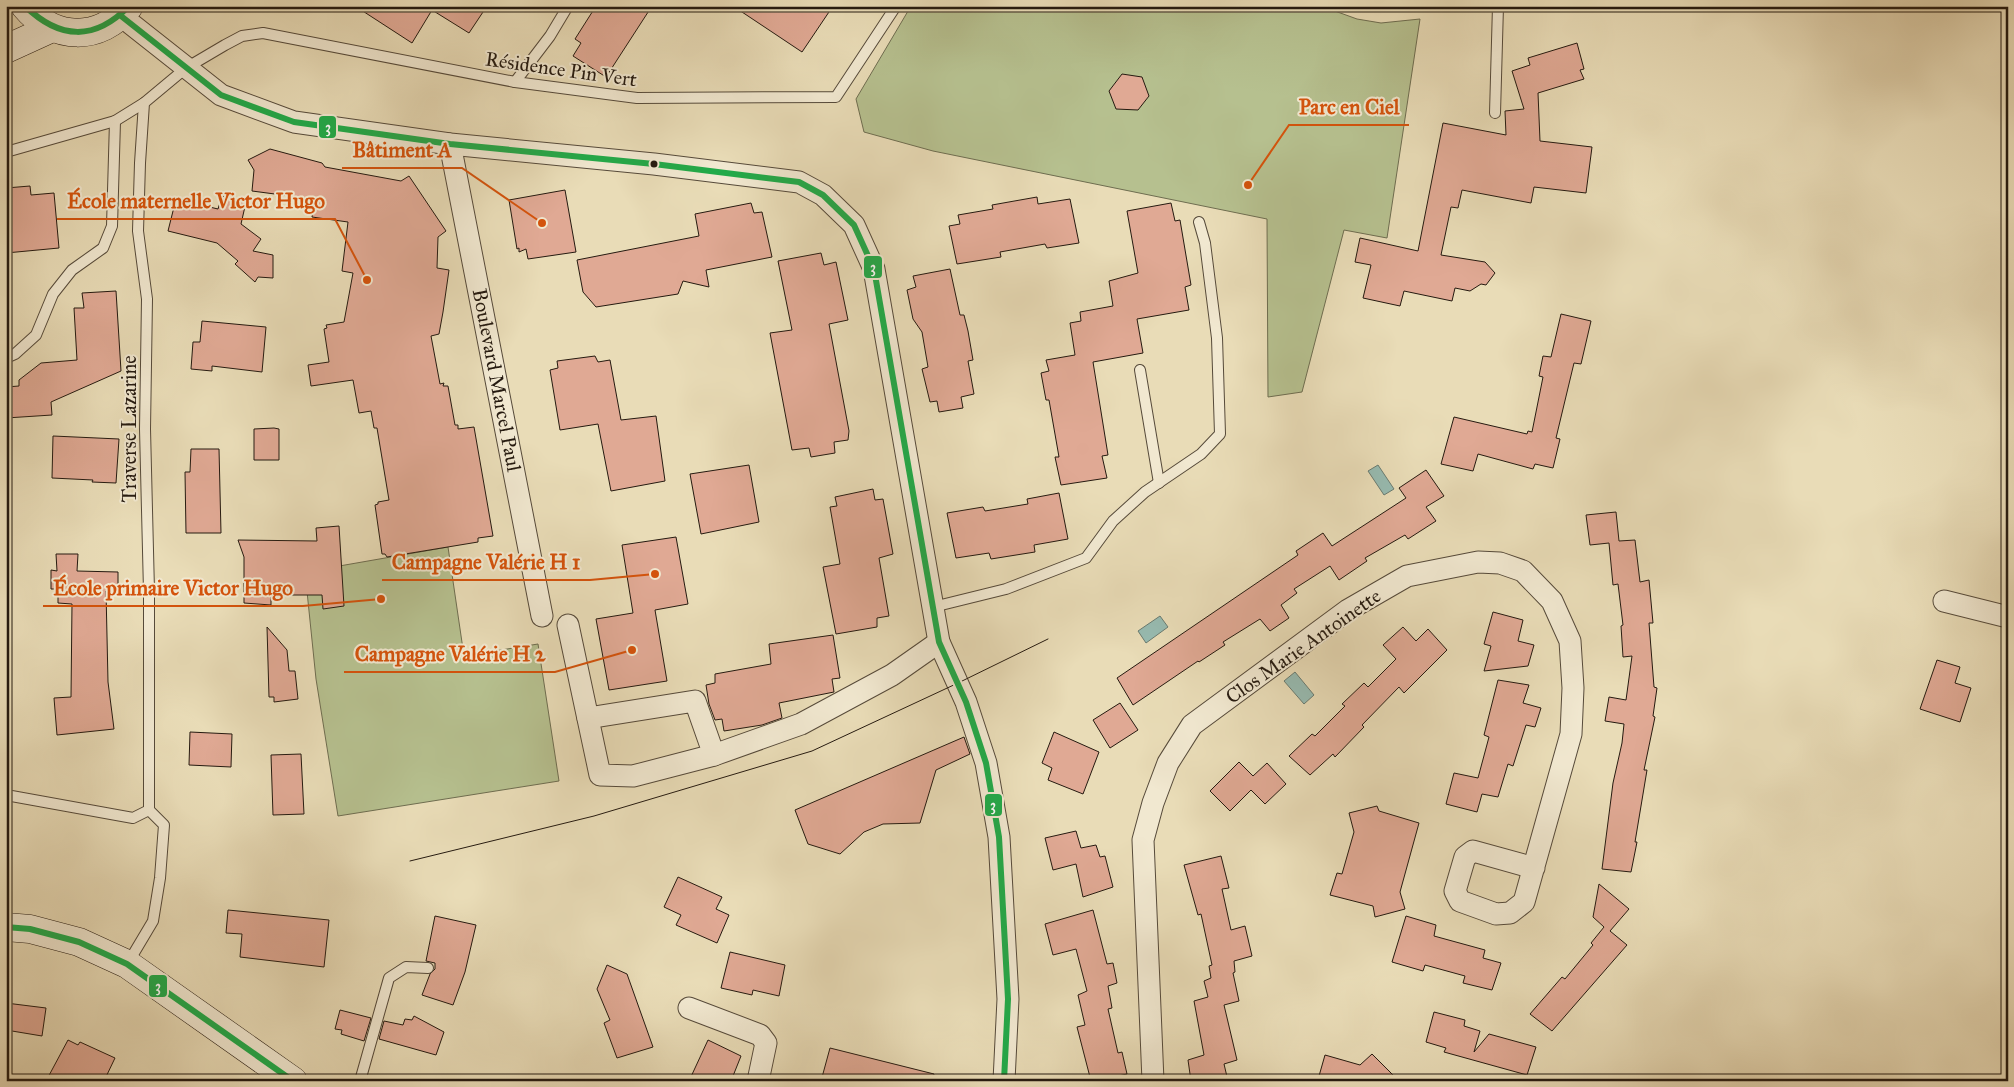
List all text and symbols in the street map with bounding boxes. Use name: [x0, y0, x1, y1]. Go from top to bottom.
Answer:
street label: Résidence Pin Vert: [484, 46, 638, 92]
callout: Parc en Ciel: [1289, 89, 1409, 125]
text: Parc en Ciel: [1299, 94, 1401, 120]
line badge: 3: [318, 115, 337, 139]
text: 3: [325, 119, 331, 137]
callout: Bâtiment A: [342, 132, 462, 168]
text: Bâtiment A: [352, 137, 453, 163]
unlabelled marker: [649, 159, 659, 169]
callout: École maternelle Victor Hugo: [57, 183, 335, 219]
text: École maternelle Victor Hugo: [67, 187, 325, 214]
line badge: 3: [863, 255, 883, 279]
text: 3: [870, 259, 876, 277]
street label: Boulevard Marcel Paul: [467, 286, 527, 474]
street label: Traverse Lazarine: [117, 355, 141, 503]
callout: Campagne Valérie H 1: [382, 544, 590, 580]
text: Campagne Valérie H 1: [392, 549, 580, 575]
callout: École primaire Victor Hugo: [43, 570, 303, 606]
text: École primaire Victor Hugo: [53, 574, 293, 601]
street label: Clos Marie Antoinette: [1221, 583, 1385, 709]
callout: Campagne Valérie H 2: [344, 636, 555, 672]
text: Campagne Valérie H 2: [355, 641, 546, 667]
line badge: 3: [984, 793, 1003, 817]
text: 3: [990, 797, 996, 815]
line badge: 3: [148, 974, 168, 998]
text: 3: [155, 978, 161, 996]

